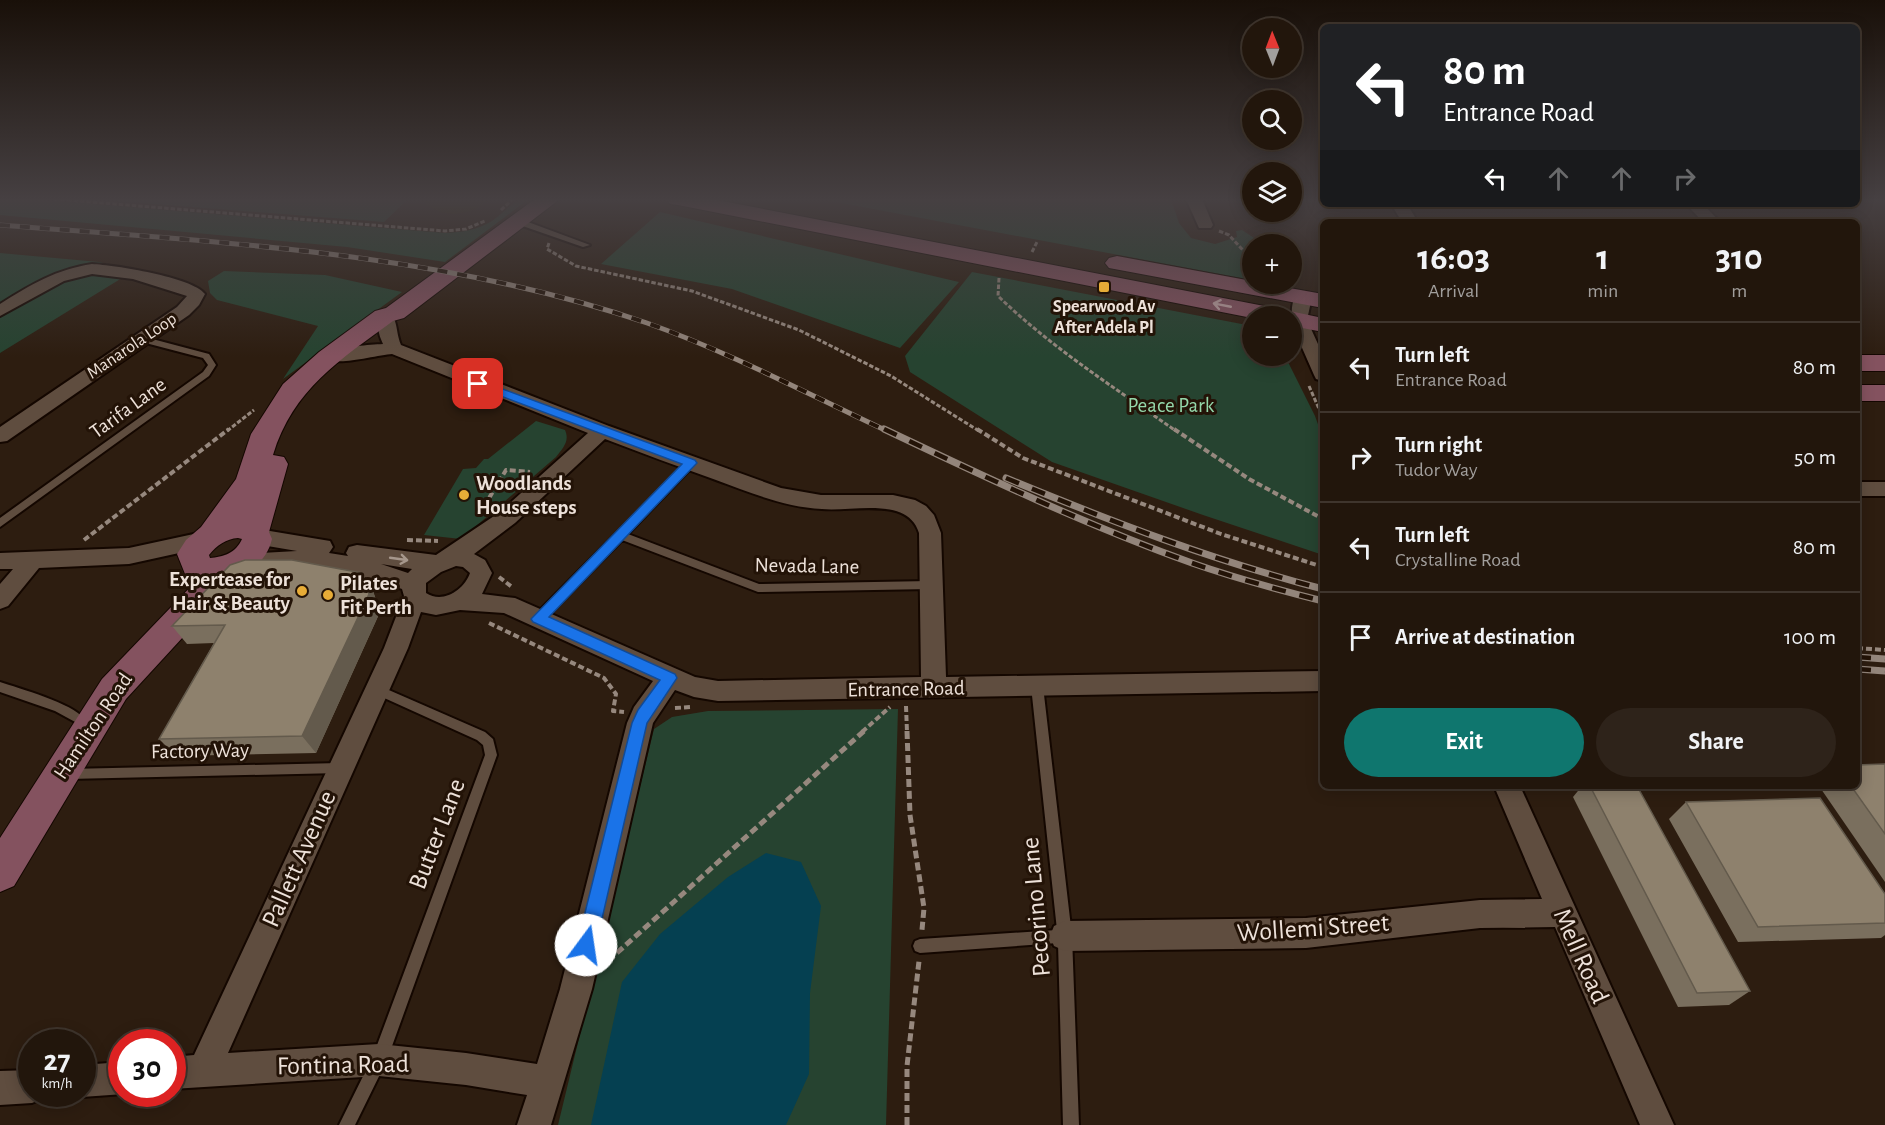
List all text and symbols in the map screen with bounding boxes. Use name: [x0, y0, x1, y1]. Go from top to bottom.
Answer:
north arrow: [1242, 18, 1302, 78]
map controls: [1242, 18, 1302, 366]
icon: left: [1344, 48, 1422, 126]
text: 80 m: [1443, 50, 1526, 92]
button: search: [1242, 90, 1302, 150]
text: Entrance Road: [1443, 99, 1594, 126]
button: layers: [1242, 162, 1302, 222]
icon: left: [1479, 162, 1512, 195]
icon: ahead: [1542, 162, 1575, 195]
icon: ahead: [1605, 162, 1638, 195]
icon: right: [1668, 162, 1701, 195]
button: +: [1242, 234, 1302, 294]
text: 16:03: [1417, 240, 1490, 276]
text: 1: [1596, 240, 1609, 276]
text: 310: [1716, 240, 1763, 276]
marker: Spearwood Av After Adela Pl: [1097, 280, 1111, 294]
text: Arrival: [1428, 281, 1479, 301]
text: min: [1587, 281, 1618, 301]
text: m: [1731, 281, 1747, 301]
place label: Spearwood Av After Adela Pl: [1053, 298, 1155, 337]
one-way arrow: [1213, 299, 1233, 310]
button: −: [1242, 306, 1302, 366]
street label: Manarola Loop: [84, 309, 180, 383]
text: Turn left: [1395, 344, 1469, 366]
icon: left: [1344, 351, 1377, 384]
text: 80 m: [1793, 356, 1836, 378]
pin: [452, 358, 503, 409]
icon: arrive: [461, 367, 494, 400]
text: Entrance Road: [1395, 370, 1507, 390]
street label: Tarifa Lane: [86, 374, 170, 442]
park label: Peace Park: [1128, 395, 1215, 416]
text: Turn right: [1395, 434, 1482, 456]
icon: right: [1344, 441, 1377, 474]
text: 50 m: [1794, 446, 1836, 468]
text: Tudor Way: [1395, 460, 1478, 480]
place label: Woodlands House steps: [476, 473, 577, 518]
marker: Woodlands House steps: [457, 488, 471, 502]
text: Turn left: [1395, 524, 1469, 546]
icon: left: [1344, 531, 1377, 564]
text: 80 m: [1793, 536, 1836, 558]
text: Crystalline Road: [1395, 550, 1521, 570]
one-way arrow: [388, 553, 408, 564]
street label: Nevada Lane: [755, 555, 859, 577]
place label: Expertease for Hair & Beauty: [169, 569, 291, 614]
place label: Pilates Fit Perth: [340, 573, 412, 618]
marker: Expertease for Hair & Beauty: [295, 584, 309, 598]
marker: Pilates Fit Perth: [321, 588, 335, 602]
icon: arrive: [1344, 621, 1377, 654]
text: Arrive at destination: [1395, 626, 1575, 648]
text: 100 m: [1784, 626, 1836, 648]
street label: Hamilton Road: [50, 669, 136, 783]
street label: Entrance Road: [847, 677, 965, 701]
button: Exit: [1344, 708, 1584, 777]
button: Share: [1596, 708, 1836, 777]
street label: Factory Way: [151, 740, 249, 762]
street label: Butter Lane: [404, 775, 470, 893]
street label: Pallett Avenue: [257, 787, 341, 931]
street label: Pecorino Lane: [1017, 836, 1055, 978]
street label: Mell Road: [1549, 905, 1613, 1007]
street label: Wollemi Street: [1236, 910, 1390, 946]
position arrow: [554, 913, 618, 977]
speed limit sign: 30: [108, 1029, 186, 1107]
text: 27: [43, 1046, 71, 1076]
street label: Fontina Road: [277, 1051, 409, 1079]
text: km/h: [42, 1076, 72, 1091]

